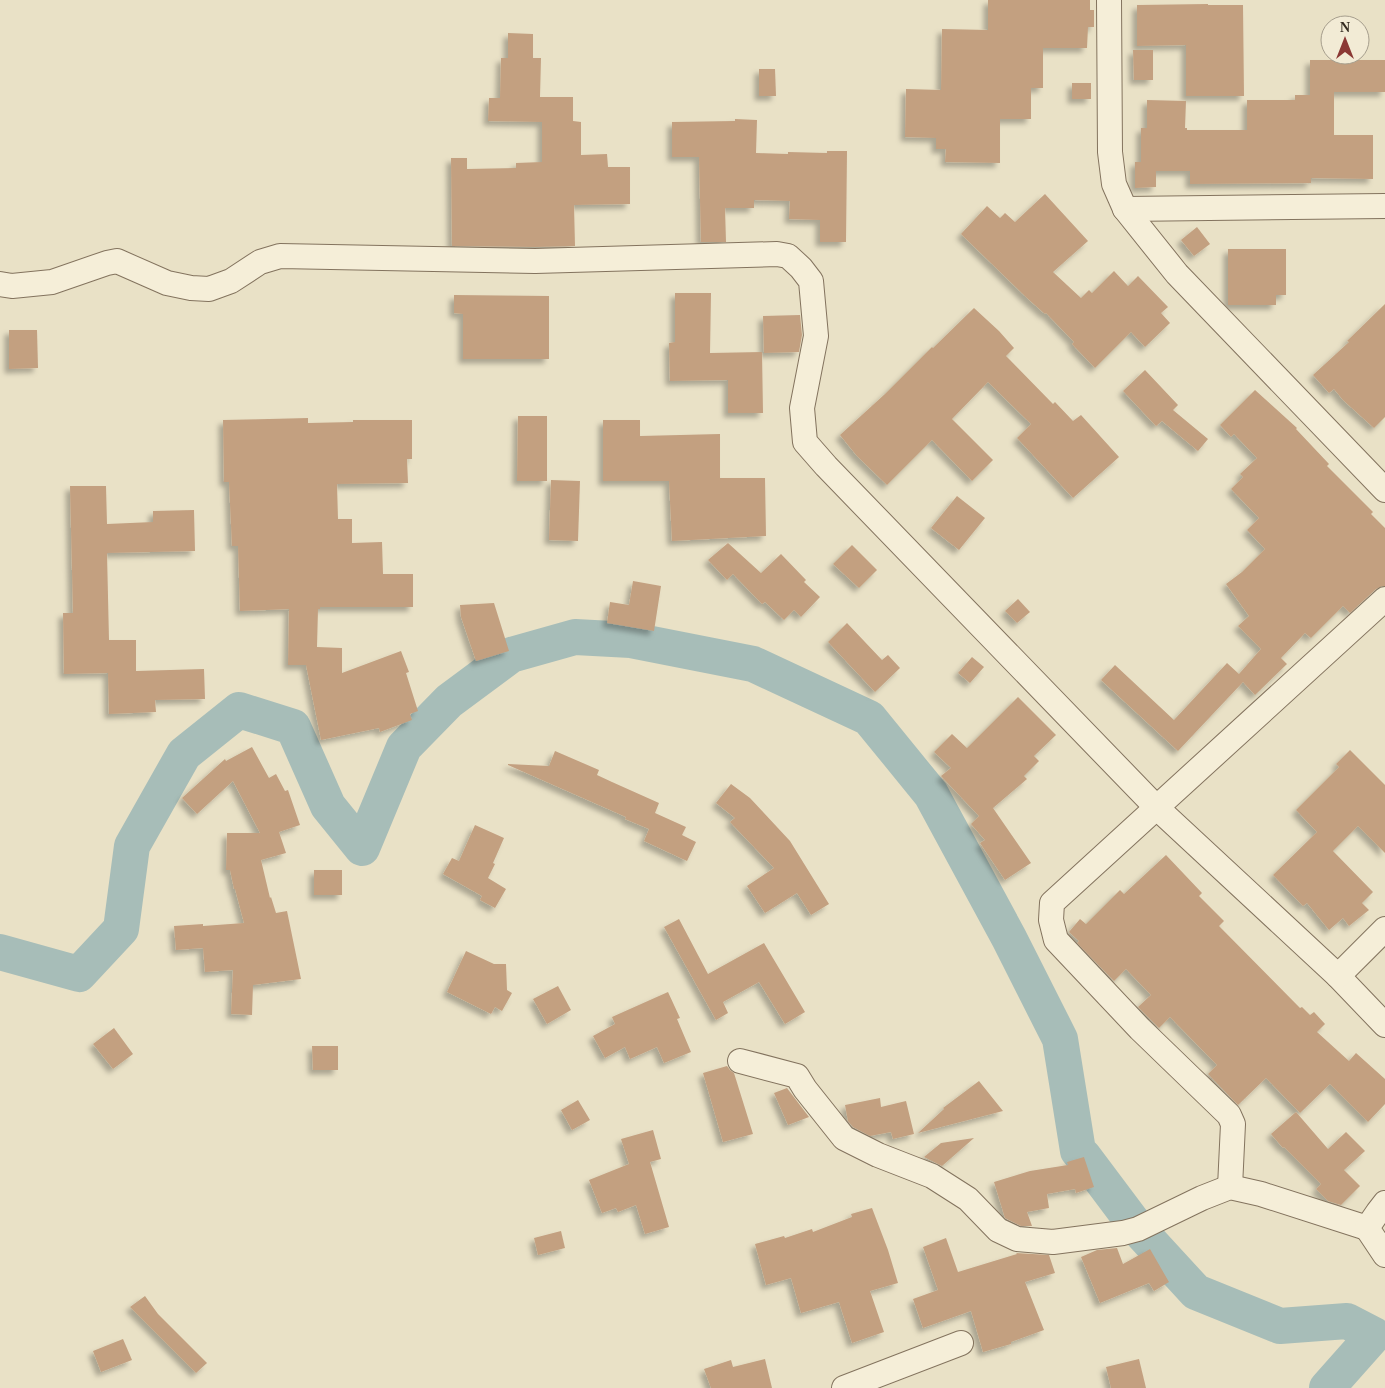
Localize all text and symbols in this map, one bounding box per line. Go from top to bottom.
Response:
north arrow [1320,15,1370,65]
text: N [1340,20,1350,35]

